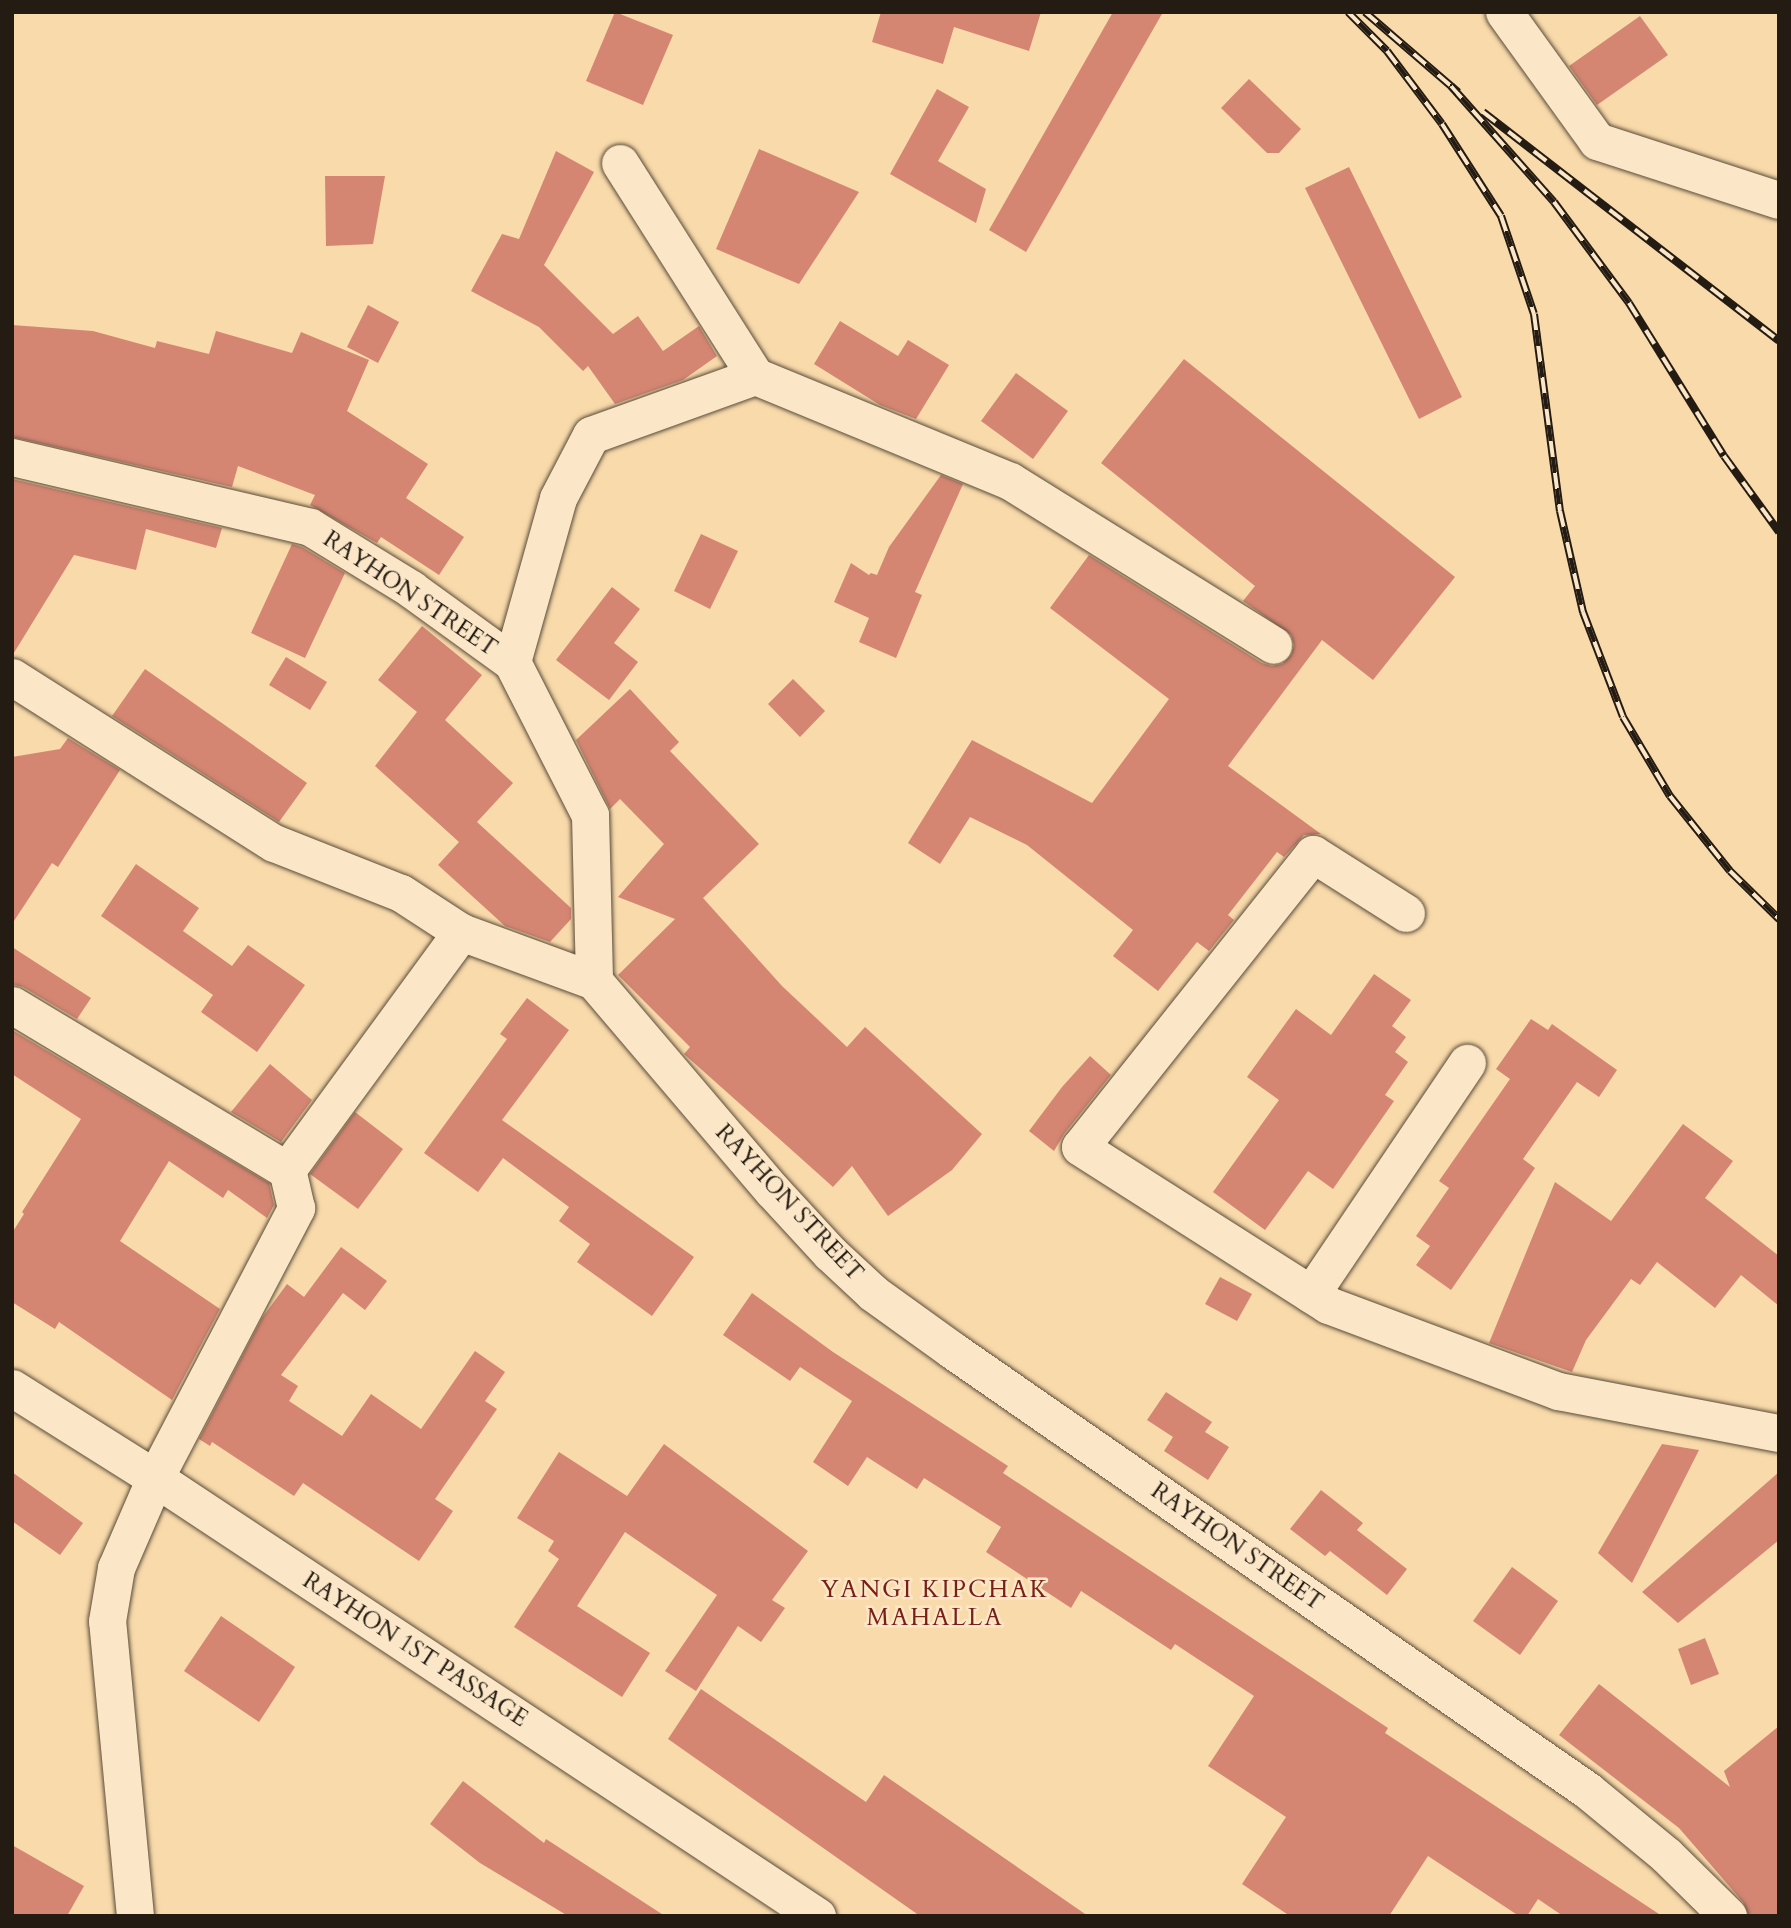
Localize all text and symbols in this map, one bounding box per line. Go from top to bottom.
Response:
street label: RAYHON STREET [318,526,502,662]
street label: RAYHON STREET [709,1119,869,1287]
street label: RAYHON STREET [1146,1477,1328,1617]
street label: RAYHON 1ST PASSAGE [297,1567,533,1733]
district label: YANGI KIPCHAK MAHALLA [822,1576,1048,1632]

